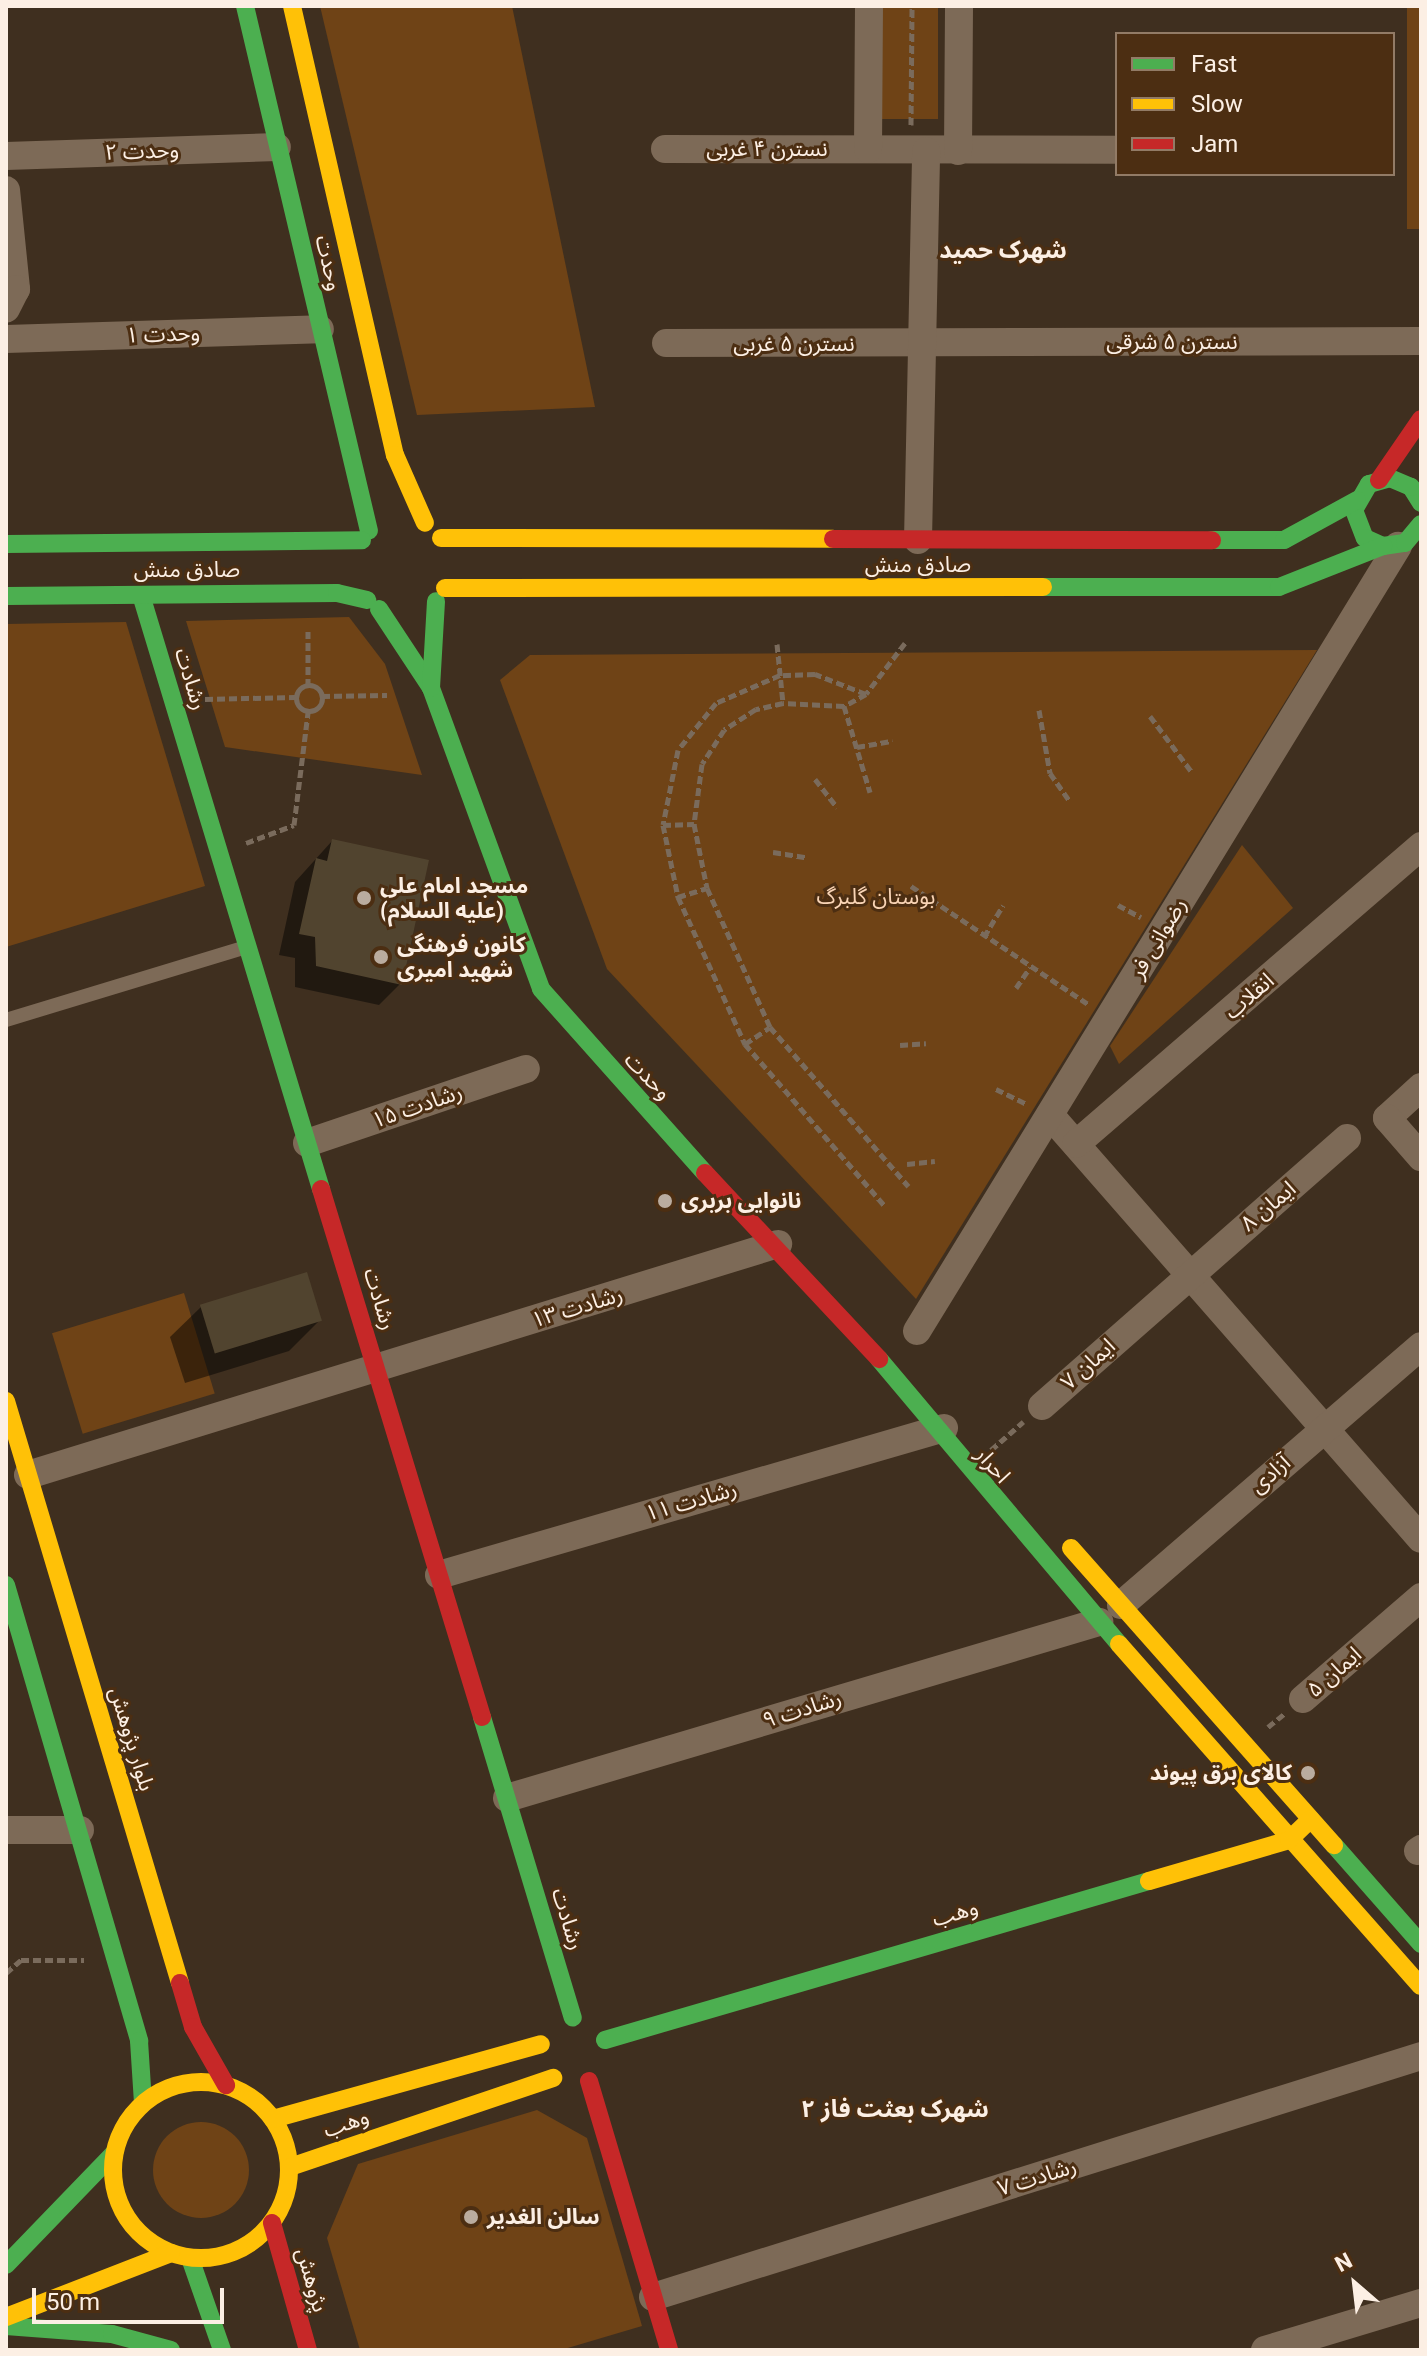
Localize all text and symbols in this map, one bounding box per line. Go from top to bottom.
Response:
legend [1115,32,1395,176]
text: Fast [1191,50,1237,78]
text: Slow [1191,90,1243,118]
text: Jam [1191,130,1238,158]
street label: نسترن ۴ غربی [706,136,828,162]
street label: وحدت ۲ [104,137,180,165]
street label: وحدت [310,233,348,293]
district label: شهرک حمید [939,237,1067,265]
street label: وحدت ۱ [125,320,201,348]
street label: نسترن ۵ شرقی [1106,329,1238,355]
street label: نسترن ۵ غربی [733,331,855,357]
street label: صادق منش [865,552,971,578]
street label: صادق منش [134,557,240,583]
street label: رشادت [169,645,213,713]
place label: مسجد امام علی (علیه السلام) [380,872,528,924]
park label: بوستان گلبرگ [816,884,936,910]
marker: مسجد امام علی (علیه السلام) [355,889,373,907]
street label: رضوانی فر [1124,893,1192,983]
place label: کانون فرهنگی شهید امیری [397,931,526,982]
marker: کانون فرهنگی شهید امیری [372,948,390,966]
street label: انقلاب [1219,967,1279,1025]
street label: وحدت [619,1047,677,1105]
street label: رشادت ۱۵ [368,1078,466,1134]
street label: ایمان ۸ [1235,1175,1301,1237]
place label: نانوایی بربری [681,1188,802,1214]
marker: نانوایی بربری [656,1192,674,1210]
street label: رشادت [358,1265,402,1333]
street label: رشادت ۱۳ [528,1281,626,1333]
street label: ایمان ۷ [1055,1333,1121,1395]
street label: احرار [970,1441,1016,1489]
street label: آزادی [1244,1449,1296,1499]
street label: رشادت ۱۱ [642,1475,740,1527]
street label: ایمان ۵ [1301,1641,1367,1703]
street label: بلوار پژوهش [104,1684,160,1794]
street label: رشادت ۹ [759,1684,845,1734]
place label: کالای برق پیوند [1150,1760,1292,1786]
marker: کالای برق پیوند [1299,1764,1317,1782]
street label: رشادت [546,1885,590,1953]
street label: وهب [929,1894,981,1932]
district label: شهرک بعثت فاز ۲ [801,2096,989,2124]
street label: وهب [320,2103,372,2143]
street label: رشادت ۷ [994,2152,1080,2202]
place label: سالن الغدیر [487,2204,600,2230]
marker: سالن الغدیر [462,2208,480,2226]
north arrow [1315,2244,1395,2324]
street label: پژوهش [290,2245,334,2315]
text: N [1331,2248,1356,2277]
scale bar [36,2272,228,2322]
text: 50 m [46,2288,100,2316]

